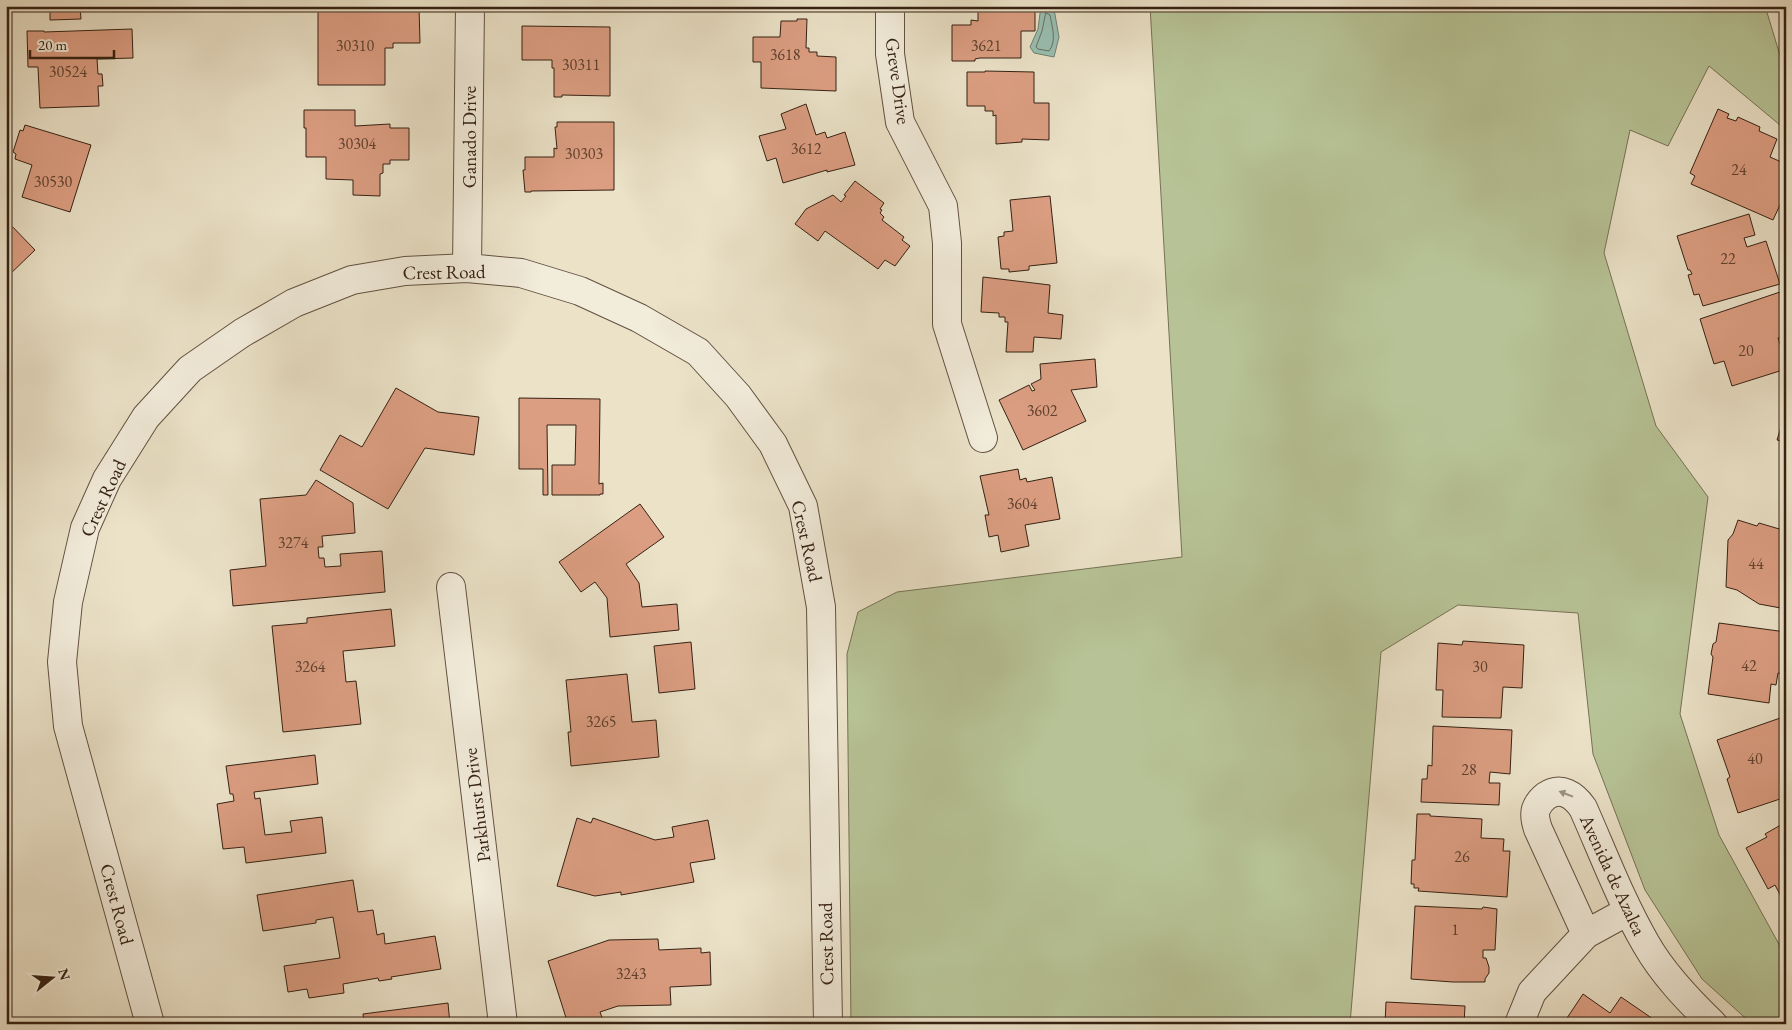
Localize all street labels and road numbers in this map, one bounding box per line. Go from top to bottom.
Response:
street label: Greve Drive [880,36,916,126]
street label: Ganado Drive [457,86,482,188]
street label: Crest Road [402,259,486,285]
street label: Crest Road [74,455,132,541]
street label: Crest Road [785,498,829,585]
street label: Parkhurst Drive [458,746,496,864]
street label: Avenida de Azalea [1574,810,1652,940]
street label: Crest Road [94,861,140,948]
street label: Crest Road [813,902,839,986]

